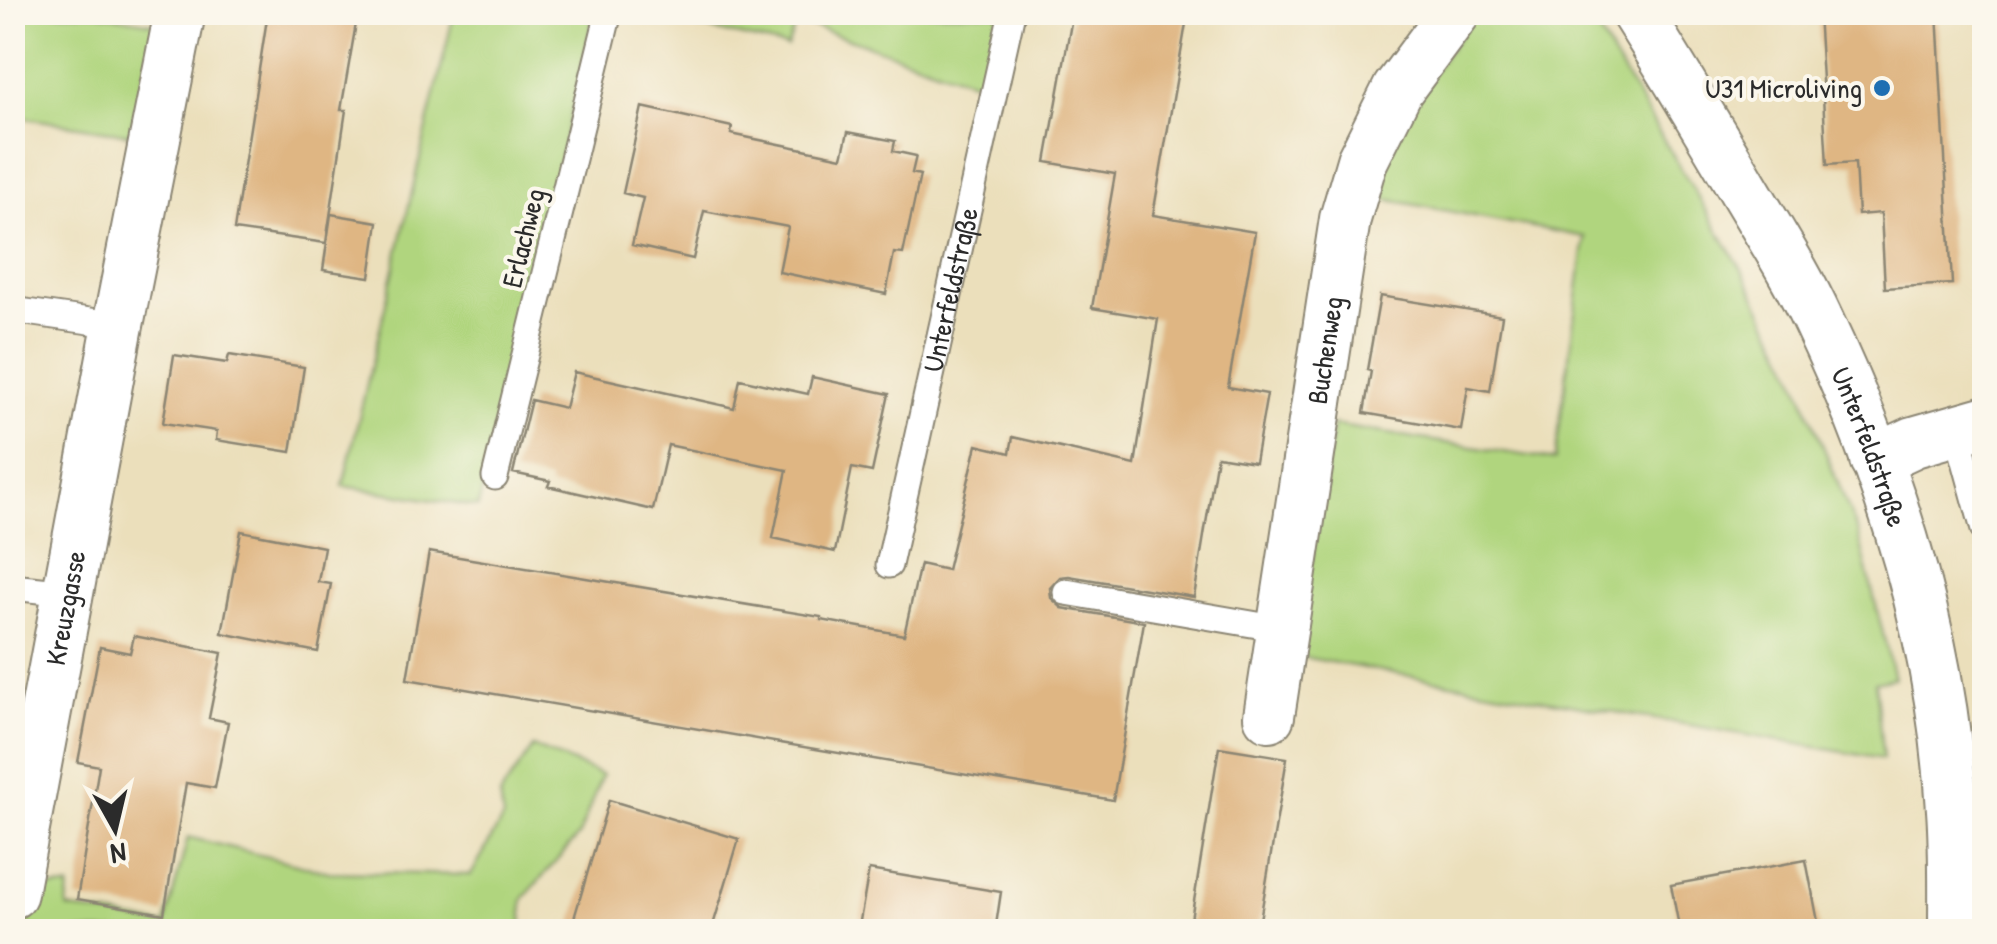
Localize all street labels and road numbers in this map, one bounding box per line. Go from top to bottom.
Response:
street label: Erlachweg [492,185,554,291]
street label: Unterfeldstraße [914,204,987,376]
street label: Buchenweg [1298,294,1352,407]
street label: Unterfeldstraße [1822,361,1917,531]
street label: Kreuzgasse [36,547,95,668]

